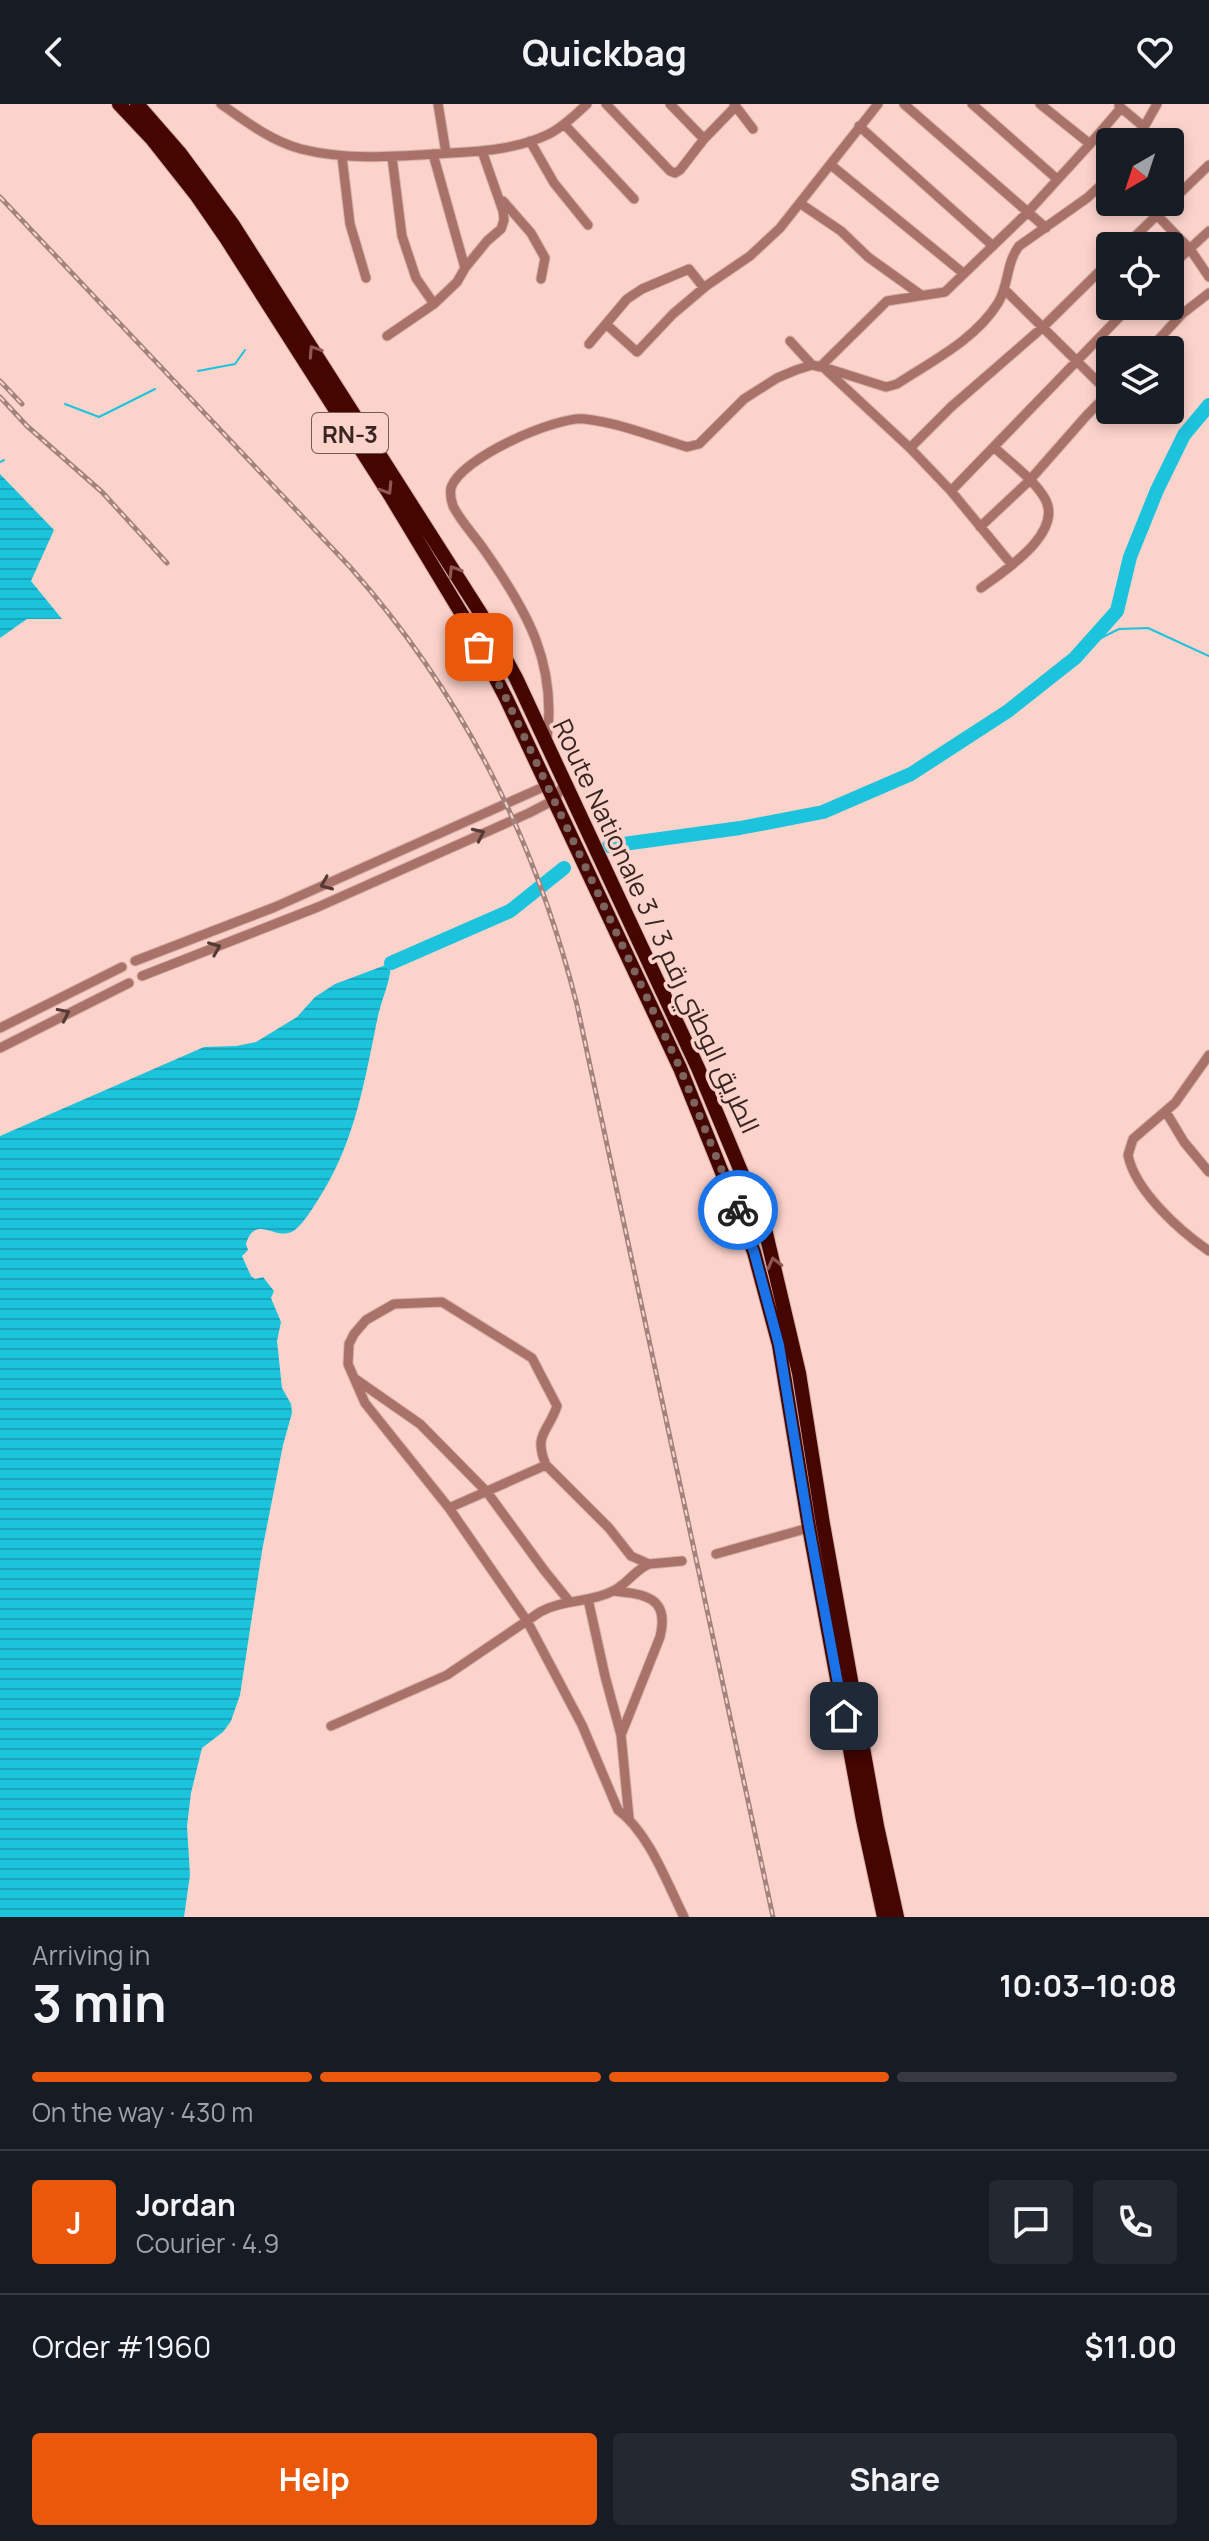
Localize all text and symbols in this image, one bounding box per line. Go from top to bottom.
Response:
text: Quickbag [522,28,687,77]
icon: back [32,30,76,74]
icon: heart [1133,30,1177,74]
north arrow [1096,128,1184,216]
map controls [1096,128,1184,424]
button: locate [1096,232,1184,320]
button: layers [1096,336,1184,424]
one-way arrow [309,345,324,360]
road number: RN-3 [312,413,388,453]
one-way arrow [377,481,392,495]
one-way arrow [448,565,463,579]
pin [445,613,513,681]
icon: bag [457,625,501,669]
street label: Route Nationale 3 / الطريق الوطني رقم 3 [541,713,769,1141]
one-way arrow [471,828,486,844]
one-way arrow [320,875,335,891]
one-way arrow [207,941,221,958]
one-way arrow [56,1009,71,1024]
courier [698,1170,778,1250]
icon: bike [716,1188,760,1232]
one-way arrow [767,1256,784,1270]
pin [810,1682,878,1750]
icon: home [822,1694,866,1738]
text: Arriving in [32,1937,150,1973]
text: 10:03–10:08 [999,1965,1177,2006]
text: 3 min [32,1967,167,2038]
text: On the way · 430 m [32,2094,253,2130]
button: chat [989,2180,1073,2264]
button: phone [1093,2180,1177,2264]
text: Jordan [136,2184,236,2225]
text: J [66,2202,82,2243]
text: Courier · 4.9 [136,2225,279,2261]
text: Order #1960 [32,2326,211,2367]
text: $11.00 [1084,2326,1177,2367]
button: Help [32,2433,597,2525]
button: Share [613,2433,1177,2525]

